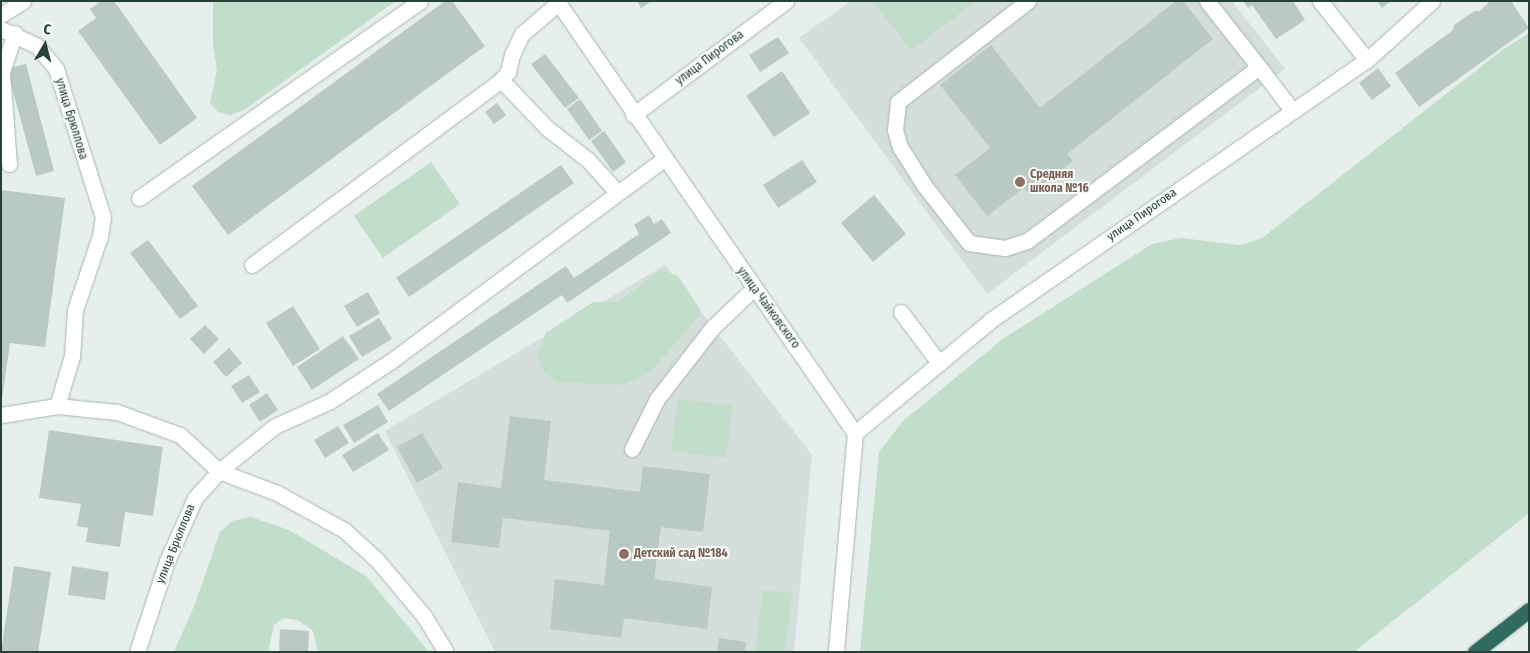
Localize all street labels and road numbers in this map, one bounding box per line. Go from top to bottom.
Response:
street label: улица Пирогова [673,28,747,88]
street label: улица Брюллова [52,77,90,161]
street label: улица Пирогова [1104,186,1180,244]
street label: улица Чайковского [734,264,802,352]
street label: улица Брюллова [154,502,198,586]

